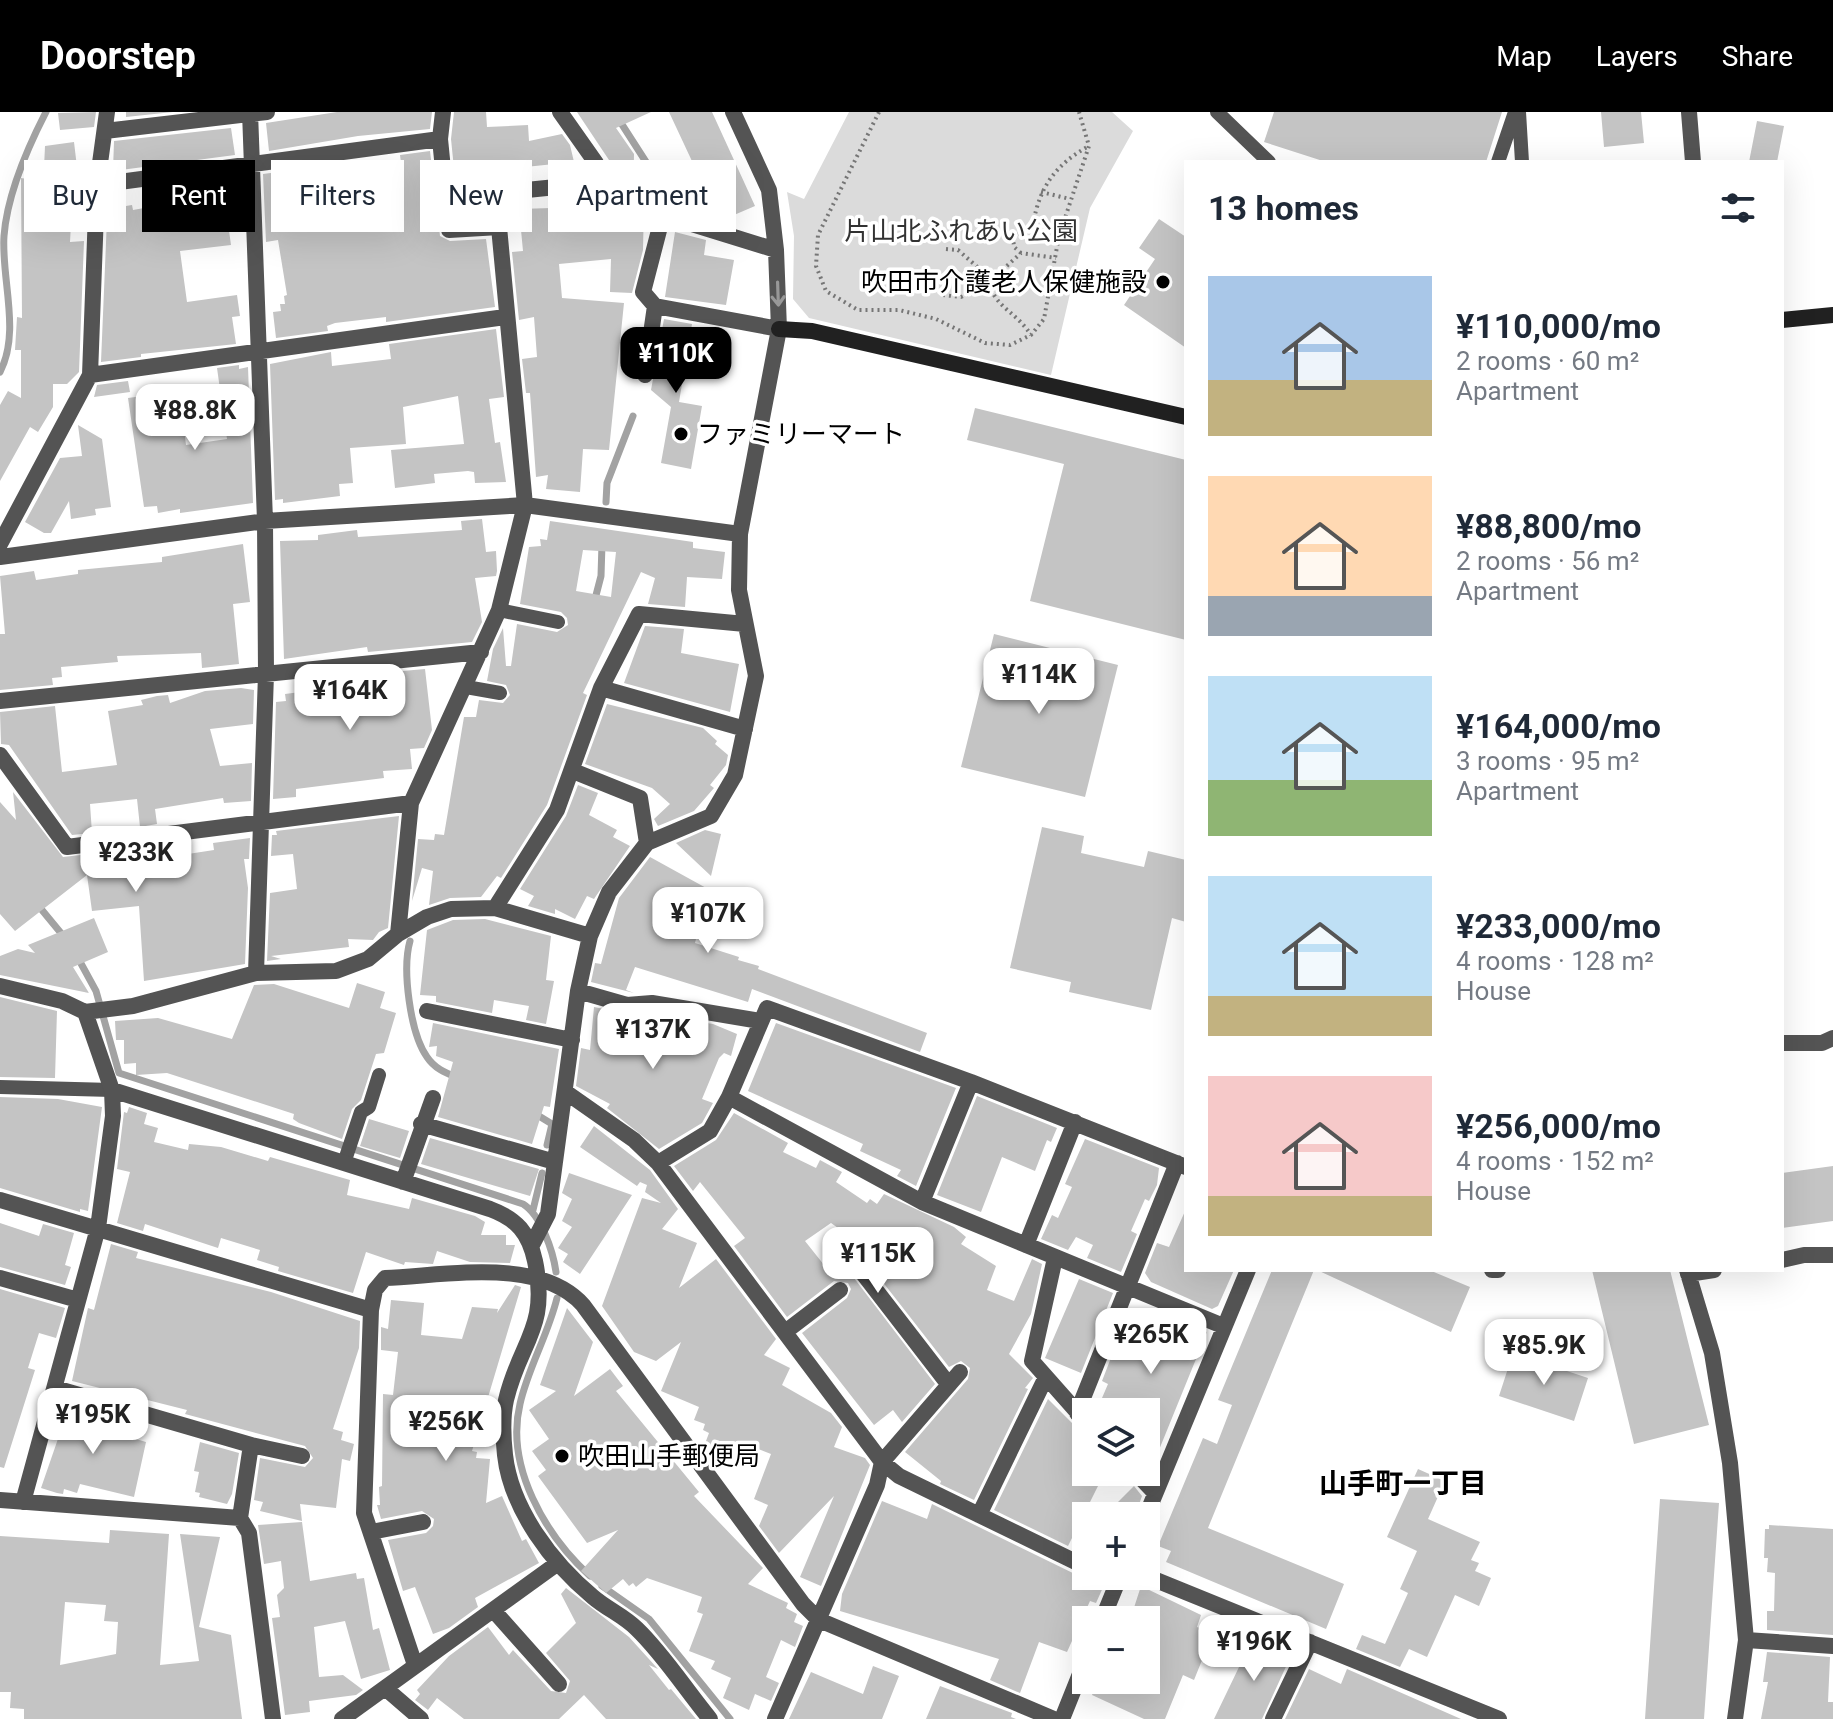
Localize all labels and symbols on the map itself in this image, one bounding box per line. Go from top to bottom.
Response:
park label: 片山北ふれあい公園 [844,216,1078,246]
place label: 吹田市介護老人保健施設 [861,267,1147,297]
marker: 吹田市介護老人保健施設 [1154,273,1172,291]
one-way arrow [770,280,785,307]
pin: ¥110K [620,327,732,395]
pin: ¥88.8K [130,384,260,452]
place label: ファミリーマート [697,419,905,449]
marker: ファミリーマート [672,425,690,443]
pin: ¥114K [983,648,1095,716]
pin: ¥164K [294,664,406,732]
pin: ¥233K [80,826,192,894]
pin: ¥107K [652,887,764,955]
pin: ¥137K [597,1003,709,1071]
pin: ¥115K [822,1227,934,1295]
pin: ¥265K [1095,1308,1207,1376]
pin: ¥85.9K [1479,1319,1609,1387]
pin: ¥195K [37,1388,149,1456]
pin: ¥256K [390,1395,502,1463]
place label: 吹田山手郵便局 [578,1441,760,1471]
marker: 吹田山手郵便局 [553,1447,571,1465]
district label: 山手町一丁目 [1319,1467,1487,1500]
pin: ¥196K [1198,1615,1310,1683]

